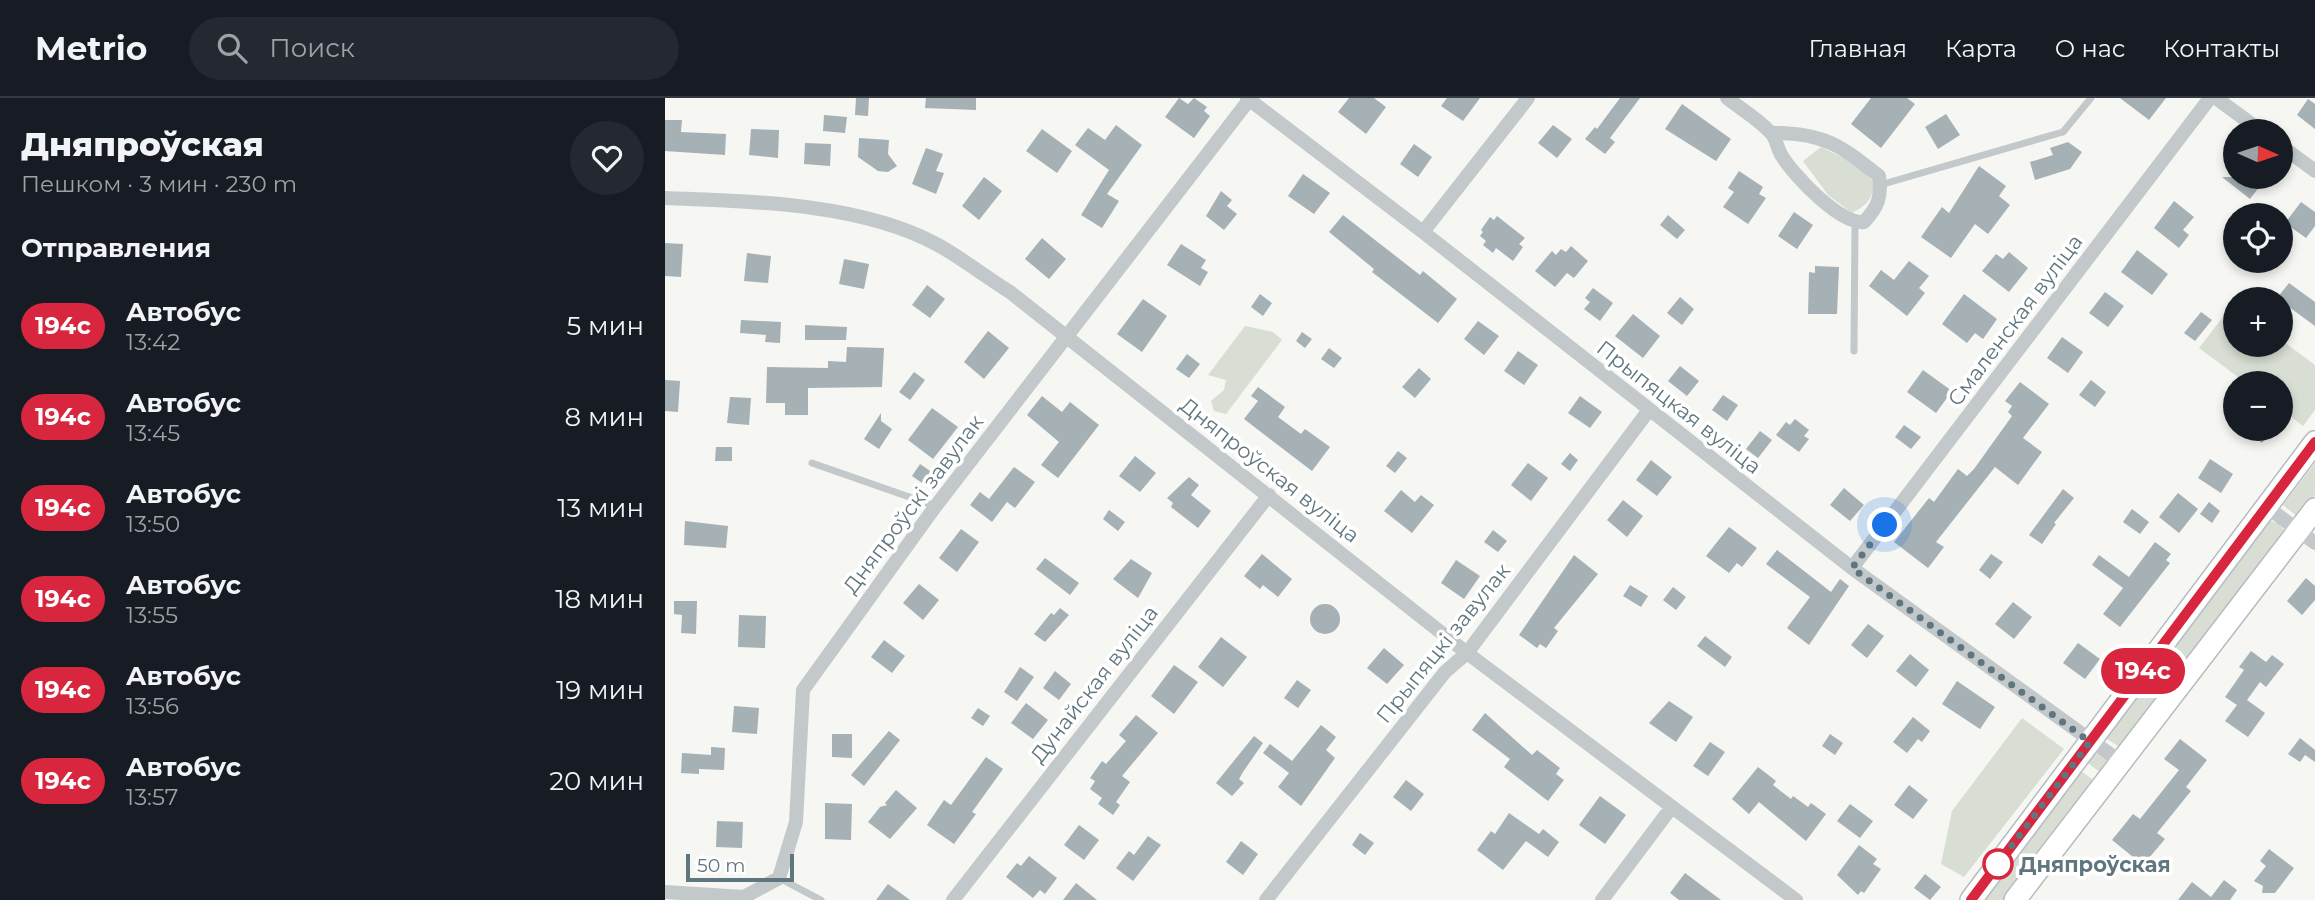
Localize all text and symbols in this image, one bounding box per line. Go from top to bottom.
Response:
search box [189,17,679,80]
text: Metrio [35,28,147,68]
icon: search [213,29,251,67]
text: Поиск [269,32,355,64]
text: Главная [1809,34,1907,63]
text: Карта [1945,34,2017,63]
text: О нас [2055,34,2125,63]
text: Контакты [2163,34,2280,63]
north arrow [2223,119,2293,189]
map controls [2223,119,2293,441]
button: heart [570,121,644,195]
text: Дняпроўская [21,124,264,164]
text: Пешком · 3 мин · 230 m [21,170,297,198]
button: locate [2223,203,2293,273]
street label: Смаленская вуліца [1942,229,2088,411]
text: Отправления [21,232,211,264]
button: + [2223,287,2293,357]
text: Автобус [126,296,241,328]
text: 5 мин [566,310,644,342]
text: 194с [35,311,91,340]
text: 13:42 [126,328,180,356]
street label: Прыпяцкая вуліца [1592,335,1766,479]
button: − [2223,371,2293,441]
text: Автобус [126,387,241,419]
street label: Дняпроўская вуліца [1175,392,1365,548]
text: 8 мин [565,401,644,433]
text: 194с [35,402,91,431]
street label: Дняпроўскі завулак [838,410,988,598]
text: 13:45 [126,419,180,447]
text: Автобус [126,478,241,510]
text: 13 мин [557,492,644,524]
text: 194с [35,493,91,522]
your location [1867,507,1902,542]
text: 13:50 [126,510,180,538]
street label: Прыпяцкі завулак [1371,558,1515,728]
text: Автобус [126,569,241,601]
text: 18 мин [555,583,644,615]
text: 194с [35,584,91,613]
street label: Дунайская вуліца [1025,600,1163,768]
text: 13:55 [126,601,178,629]
line badge: 194с [2094,648,2192,694]
text: 194с [2115,656,2171,685]
text: Автобус [126,660,241,692]
text: 19 мин [556,674,644,706]
text: 194с [35,675,91,704]
text: 13:56 [126,692,179,720]
text: Автобус [126,751,241,783]
text: 20 мин [549,765,644,797]
text: 194с [35,766,91,795]
text: 13:57 [126,783,178,811]
marker: Дняпроўская [1983,849,2013,879]
scale bar [686,851,795,883]
place label: Дняпроўская [2019,852,2171,877]
text: 50 m [697,854,745,877]

